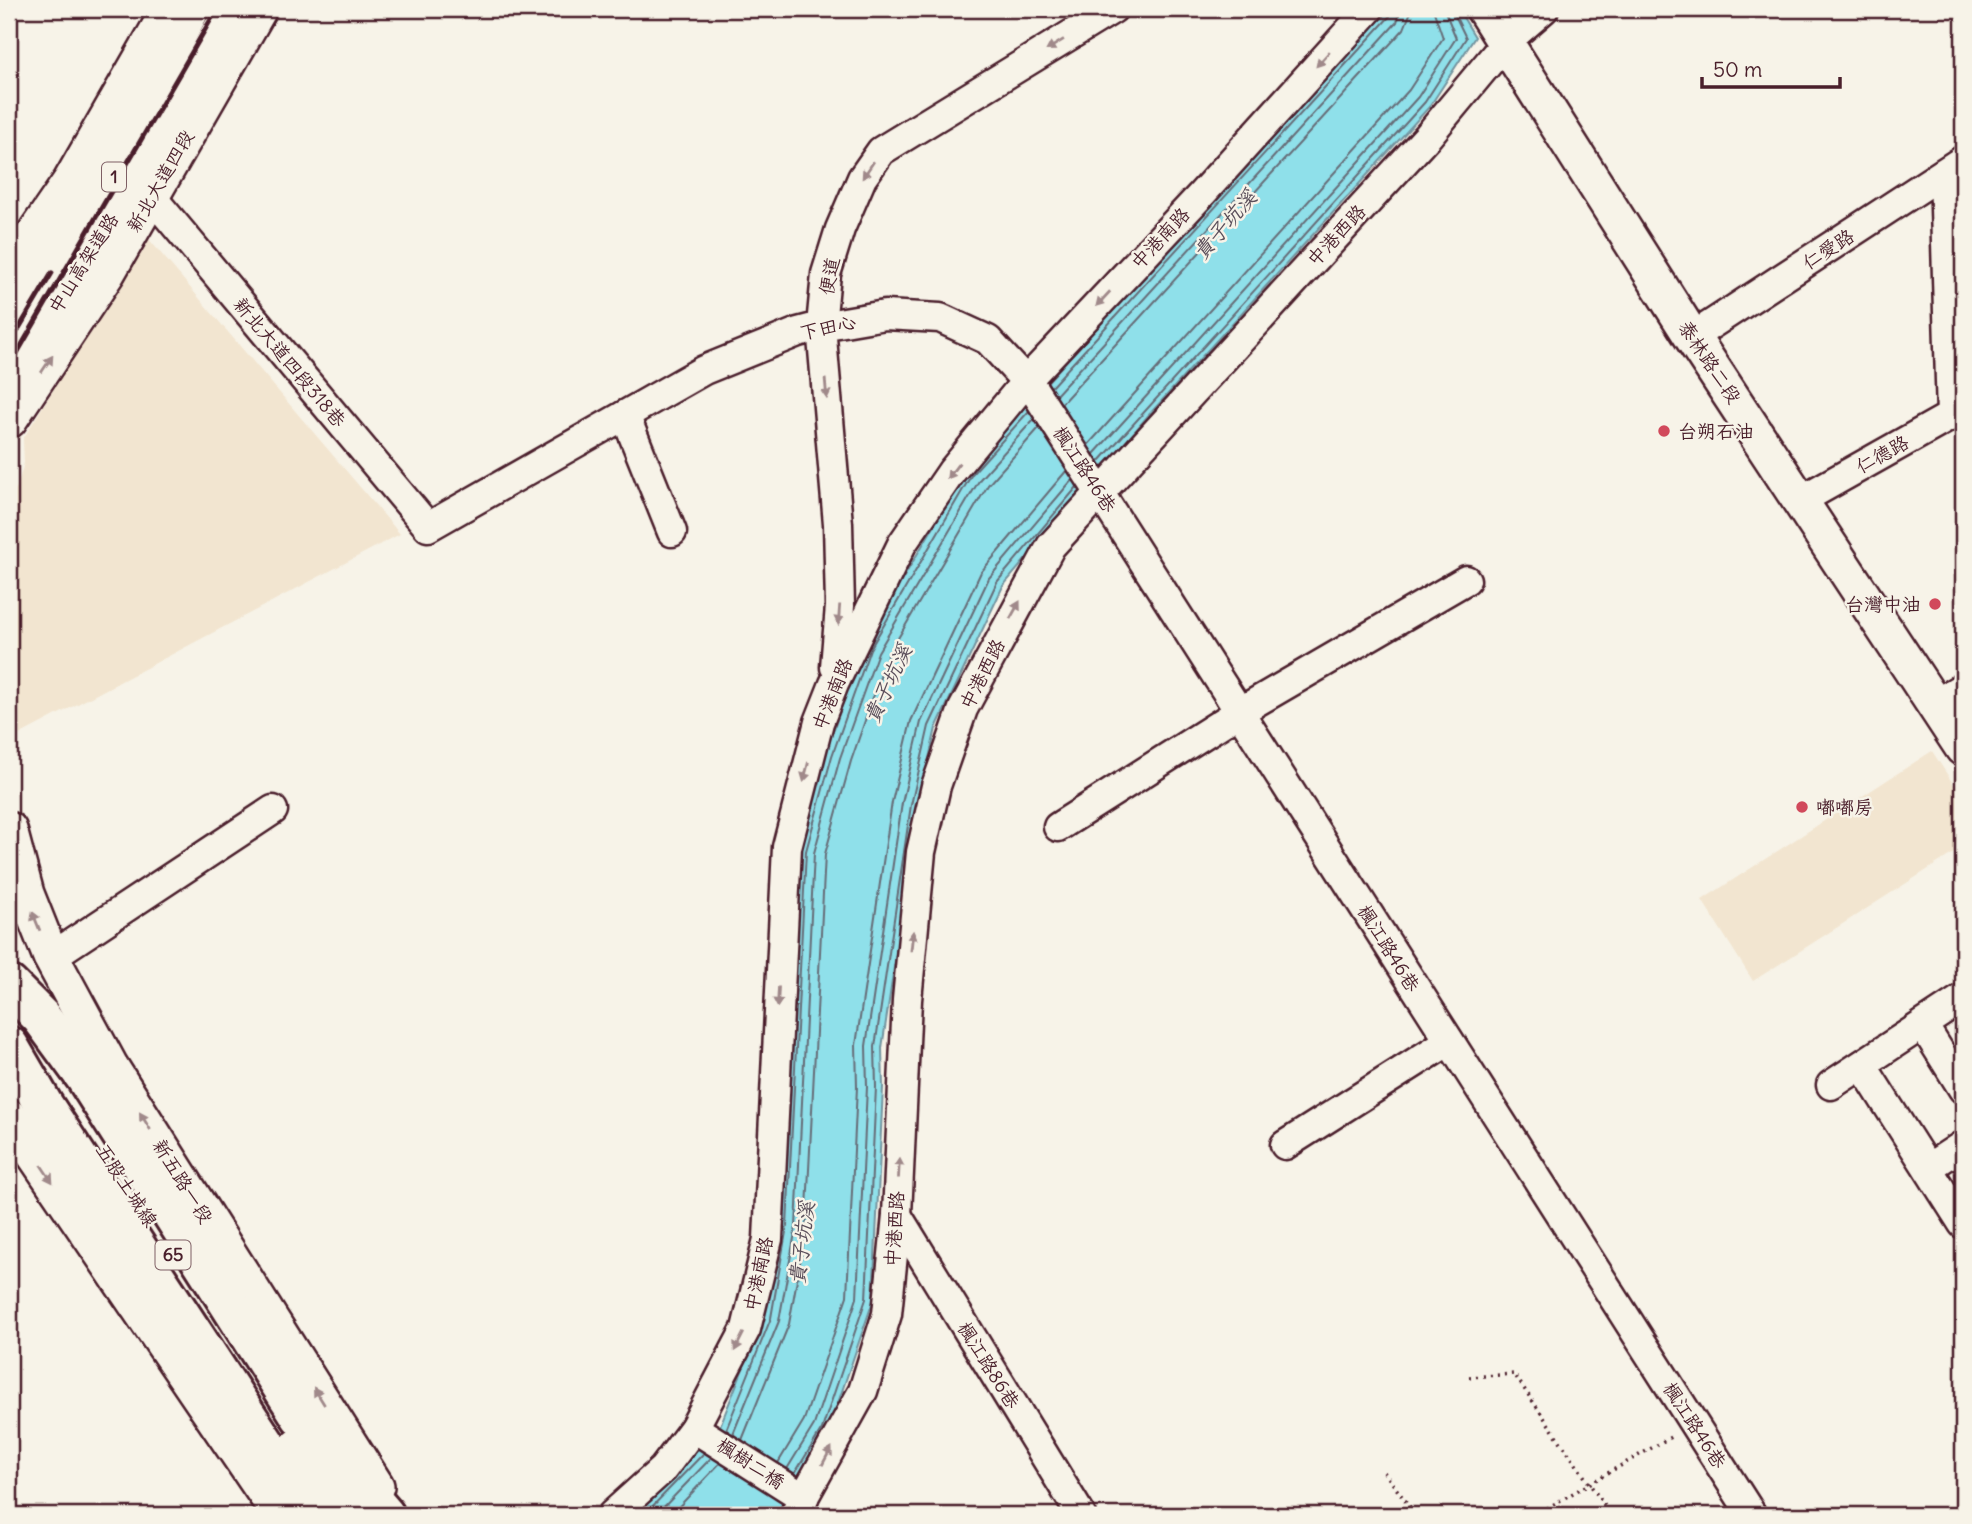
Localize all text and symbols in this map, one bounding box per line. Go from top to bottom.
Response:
one-way arrow [1046,39,1065,52]
scale bar [1702,46,1841,90]
one-way arrow [1316,51,1331,68]
text: 50 m [1713,56,1762,83]
street label: 新北大道四段 [121,126,199,236]
one-way arrow [861,160,874,180]
road number: 1 [102,162,126,192]
water label: 貴子坑溪 [1187,183,1263,265]
street label: 中港西路 [1301,199,1371,271]
street label: 中港南路 [1125,202,1195,274]
street label: 中山高架道路 [43,208,123,318]
street label: 仁愛路 [1798,223,1858,275]
street label: 便道 [814,255,844,297]
one-way arrow [1095,290,1111,307]
street label: 新北大道四段318巷 [229,292,351,432]
street label: 下田心 [798,309,858,345]
street label: 泰林路二段 [1673,316,1747,408]
one-way arrow [40,355,54,373]
one-way arrow [821,378,832,400]
place label: 台朔石油 [1678,419,1754,443]
street label: 楓江路46巷 [1048,421,1122,517]
marker: 台朔石油 [1656,423,1672,439]
street label: 仁德路 [1851,430,1913,478]
one-way arrow [946,461,961,479]
place label: 台灣中油 [1845,592,1921,616]
marker: 台灣中油 [1927,596,1943,612]
one-way arrow [1009,601,1021,620]
one-way arrow [833,605,844,627]
street label: 中港西路 [954,635,1010,713]
water label: 貴子坑溪 [858,639,918,728]
street label: 中港南路 [807,654,857,734]
one-way arrow [800,761,811,783]
place label: 嘟嘟房 [1816,795,1873,819]
marker: 嘟嘟房 [1794,799,1810,815]
street label: 楓江路46巷 [1353,900,1425,996]
one-way arrow [31,910,42,931]
one-way arrow [907,930,918,952]
one-way arrow [773,986,784,1008]
one-way arrow [138,1111,151,1130]
street label: 新五路一段 [148,1134,218,1228]
street label: 五股土城線 [91,1139,163,1231]
one-way arrow [893,1157,904,1179]
one-way arrow [40,1165,54,1183]
street label: 中港西路 [879,1190,909,1268]
water label: 貴子坑溪 [783,1199,820,1286]
street label: 中港南路 [738,1234,778,1314]
road number: 65 [156,1240,190,1270]
street label: 楓江路86巷 [953,1317,1025,1413]
one-way arrow [733,1332,744,1352]
street label: 楓江路46巷 [1658,1377,1732,1473]
one-way arrow [312,1386,325,1405]
street label: 楓樹二橋 [713,1432,789,1494]
one-way arrow [821,1446,833,1465]

